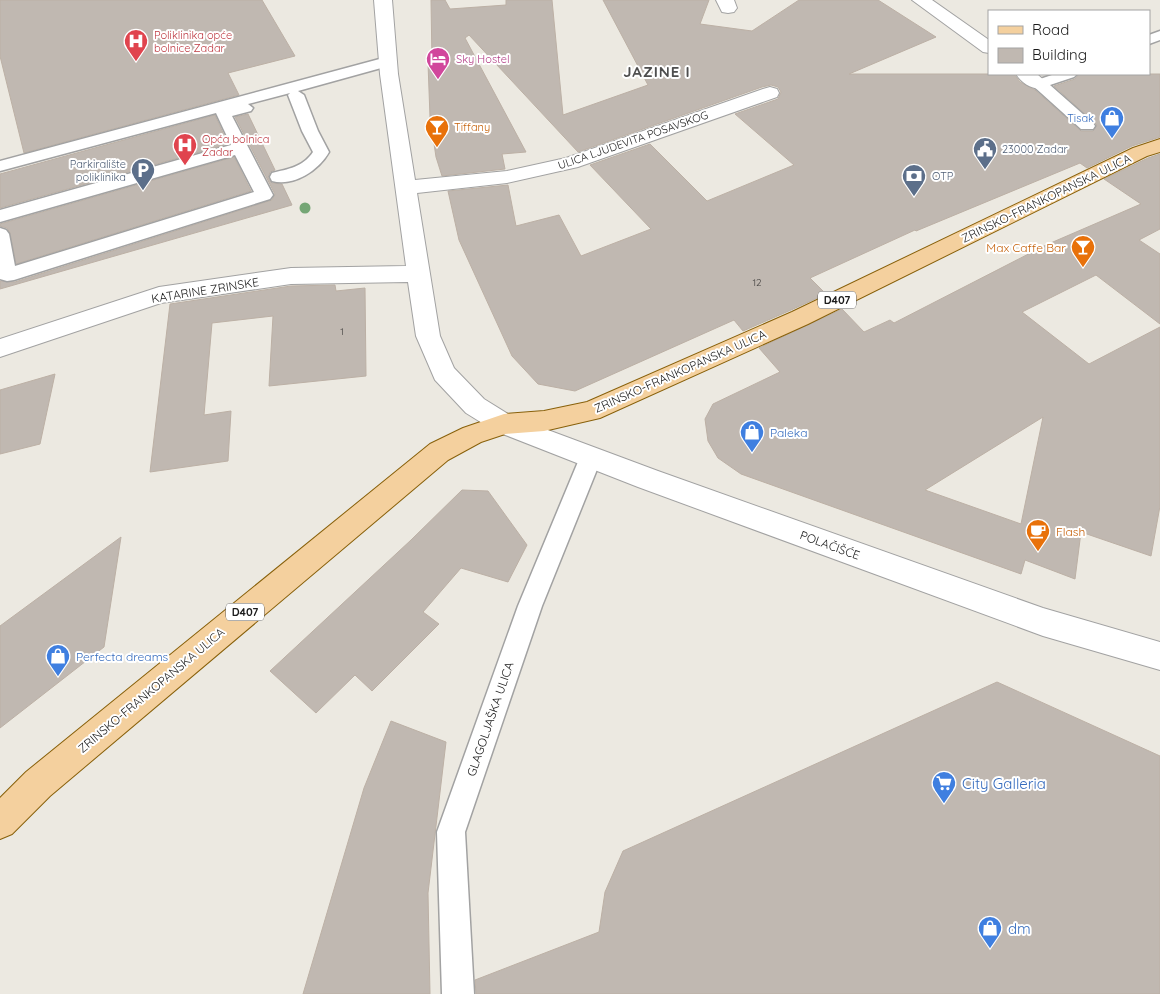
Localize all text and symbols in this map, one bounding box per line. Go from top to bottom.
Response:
legend [988,10,1150,75]
text: Road [1032,20,1069,39]
hospital icon: Poliklinika opće bolnice Zadar [123,28,149,62]
place label: Poliklinika opće bolnice Zadar [154,28,232,55]
text: Building [1032,45,1087,64]
hotel icon: Sky Hostel [425,46,451,80]
place label: Sky Hostel [456,52,509,66]
district label: JAZINE I [623,62,691,81]
shop icon: Tisak [1099,105,1125,139]
street label: ULICA LJUDEVITA POSAVSKOG [556,108,710,172]
place label: Tisak [1067,111,1094,125]
bar icon: Tiffany [424,114,450,148]
place label: Tiffany [454,120,490,134]
hospital icon: Opća bolnica Zadar [172,132,198,166]
place label: Opća bolnica Zadar [202,132,269,159]
public building icon: 23000 Zadar [972,136,998,170]
place label: 23000 Zadar [1002,142,1069,156]
street label: ZRINSKO-FRANKOPANSKA ULICA [959,150,1133,246]
place label: Parkiralište poliklinika [70,157,126,184]
parking icon: Parkiralište poliklinika [130,157,156,191]
bank icon: OTP [901,163,927,197]
place label: OTP [932,169,954,183]
bar icon: Max Caffe Bar [1070,234,1096,268]
place label: Max Caffe Bar [986,240,1066,255]
street label: KATARINE ZRINSKE [150,274,260,306]
house number: 12 [752,276,762,289]
road number: D407 [818,292,856,308]
house number: 1 [340,325,344,338]
street label: ZRINSKO-FRANKOPANSKA ULICA [592,326,769,416]
shop icon: Paleka [739,419,765,453]
place label: Paleka [770,425,807,440]
cafe icon: Flash [1025,518,1051,552]
place label: Flash [1056,524,1085,539]
street label: POLAČIŠĆE [798,527,862,563]
road number: D407 [226,604,264,620]
street label: ZRINSKO-FRANKOPANSKA ULICA [75,624,228,756]
shop icon: Perfecta dreams [45,643,71,677]
place label: Perfecta dreams [76,649,169,664]
street label: GLAGOLJAŠKA ULICA [463,660,517,778]
supermarket icon: City Galleria [931,770,957,804]
place label: City Galleria [962,774,1046,793]
shop icon: dm [977,915,1003,949]
place label: dm [1008,919,1031,938]

